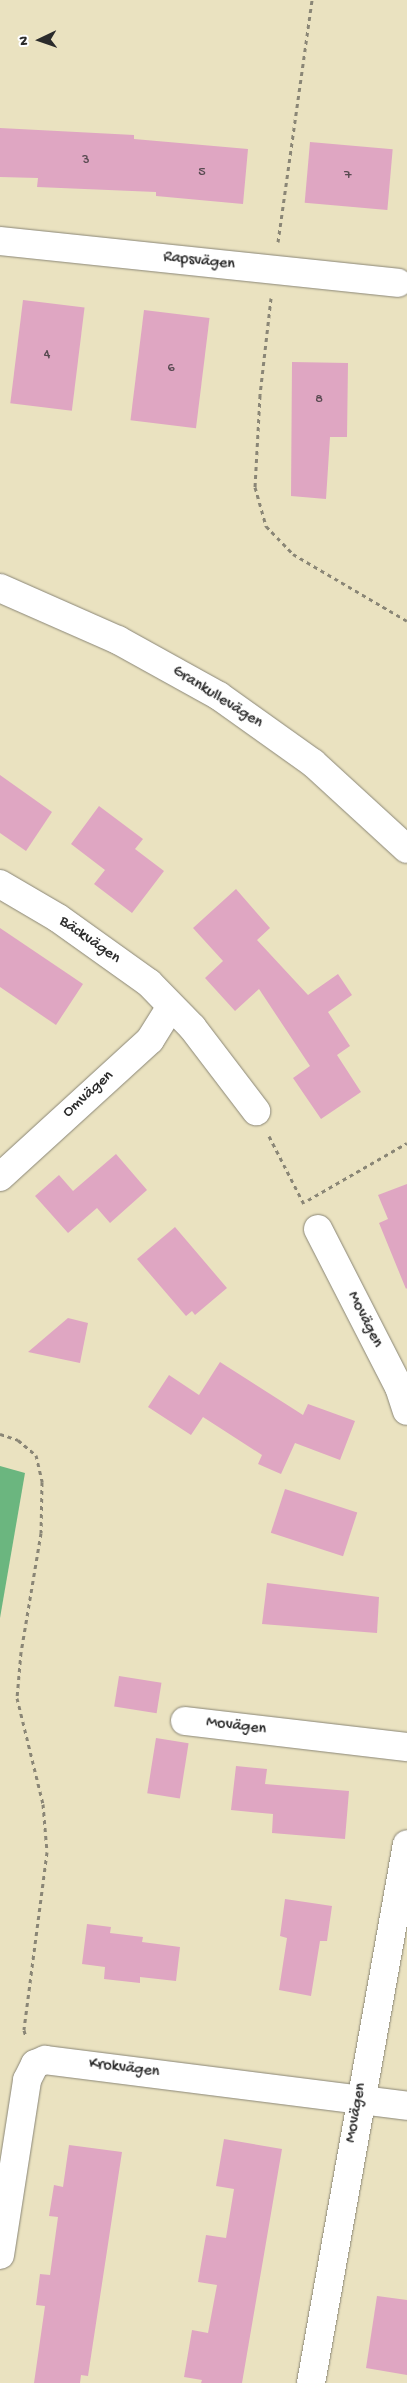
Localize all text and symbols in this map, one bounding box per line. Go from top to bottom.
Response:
north arrow [15,15,65,65]
text: N [16,36,33,46]
house number: 3 [82,153,90,169]
house number: 5 [198,165,206,181]
house number: 7 [344,168,352,184]
street label: Rapsvägen [162,249,236,275]
house number: 4 [44,347,50,363]
house number: 6 [167,361,175,377]
house number: 8 [315,392,323,408]
street label: Grankullevägen [168,663,266,733]
street label: Bäckvägen [55,913,123,969]
street label: Omvägen [60,1067,118,1123]
street label: Movägen [342,1289,386,1351]
street label: Movägen [205,1714,267,1740]
street label: Krokvägen [88,2055,160,2083]
street label: Movägen [342,2082,372,2144]

